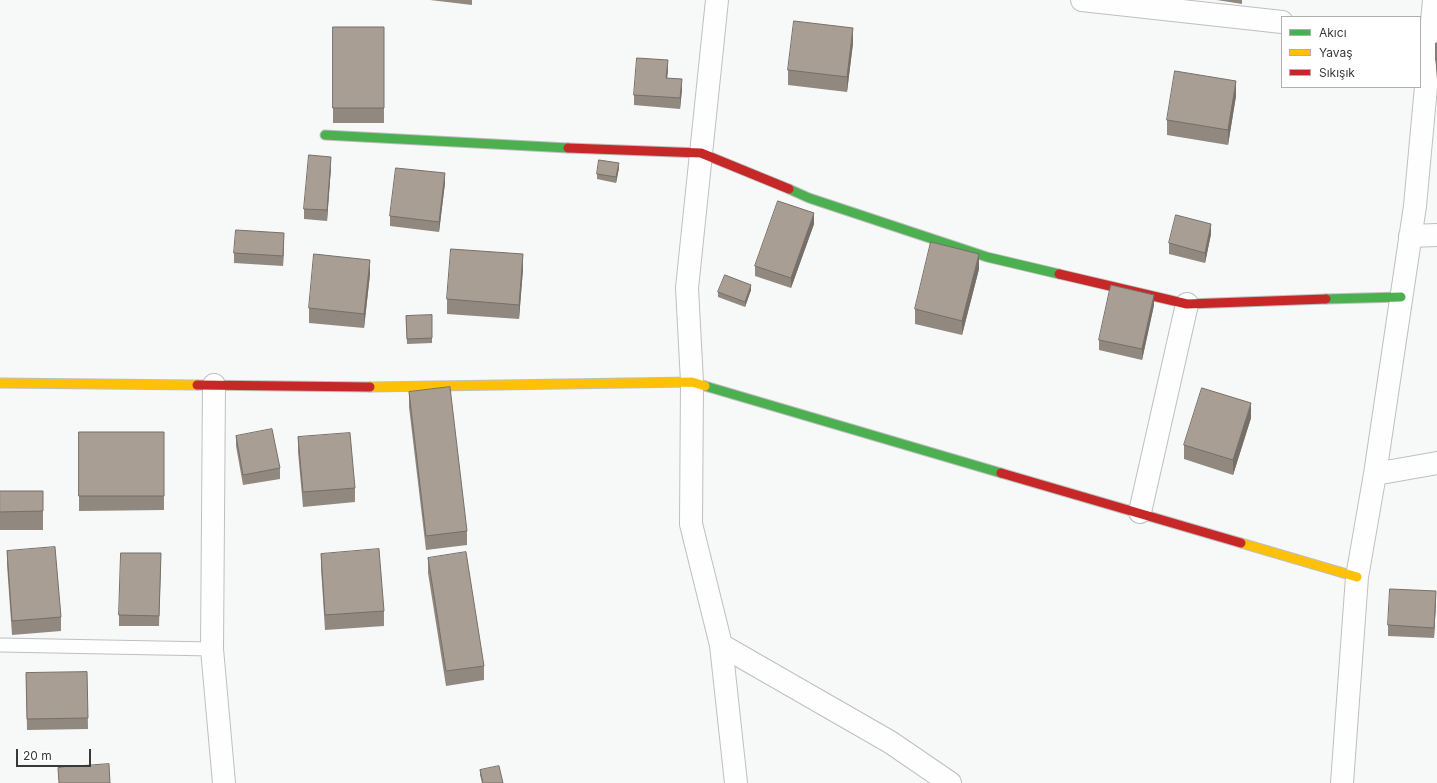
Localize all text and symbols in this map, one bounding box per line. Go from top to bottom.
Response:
legend [1281,16,1421,88]
text: Akıcı [1319,25,1347,40]
text: Yavaş [1319,45,1353,60]
text: Sıkışık [1319,65,1355,80]
scale bar [18,741,93,767]
text: 20 m [23,748,52,763]

